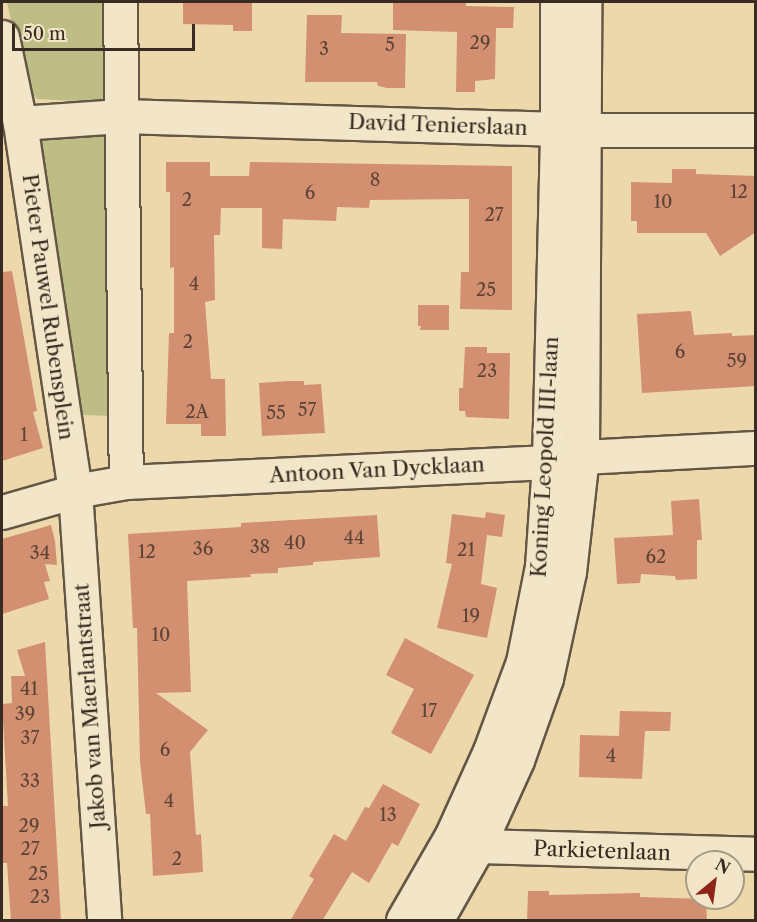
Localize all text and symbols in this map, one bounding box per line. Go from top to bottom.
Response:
scale bar [15,12,198,50]
text: 50 m [23,23,66,45]
house number: 29 [470,32,490,54]
house number: 5 [385,34,395,56]
house number: 3 [319,38,329,60]
street label: David Tenierslaan [348,109,528,141]
house number: 8 [370,169,380,191]
street label: Pieter Pauwel Rubensplein [17,172,79,442]
house number: 12 [730,181,748,203]
house number: 6 [305,182,315,204]
house number: 2 [182,189,192,211]
house number: 10 [654,191,672,213]
house number: 27 [484,204,504,226]
house number: 4 [189,273,199,295]
house number: 25 [476,279,496,301]
house number: 2 [183,331,193,353]
street label: Koning Leopold III-laan [526,336,564,578]
house number: 6 [675,341,685,363]
house number: 59 [727,350,747,372]
house number: 23 [477,360,497,382]
house number: 57 [298,399,316,421]
house number: 2A [185,401,209,423]
house number: 55 [266,402,286,424]
house number: 1 [20,424,28,446]
street label: Antoon Van Dycklaan [268,452,486,488]
house number: 44 [344,527,364,549]
house number: 40 [284,532,306,554]
house number: 38 [250,536,270,558]
house number: 36 [193,538,213,560]
house number: 21 [457,539,475,561]
house number: 12 [138,541,156,563]
house number: 34 [30,542,50,564]
house number: 62 [646,546,666,568]
street label: Jakob van Maerlantstraat [69,582,111,830]
house number: 19 [462,605,480,627]
house number: 10 [152,624,170,646]
house number: 41 [20,678,38,700]
house number: 17 [421,700,437,722]
house number: 39 [15,703,35,725]
house number: 37 [21,727,39,749]
house number: 6 [160,739,170,761]
house number: 4 [606,745,616,767]
house number: 33 [20,770,40,792]
house number: 4 [164,790,174,812]
house number: 13 [379,804,397,826]
house number: 29 [19,815,39,837]
street label: Parkietenlaan [533,836,671,866]
house number: 27 [20,838,40,860]
house number: 2 [172,848,182,870]
north arrow [685,850,745,910]
text: N [712,854,734,878]
house number: 25 [28,863,48,885]
house number: 23 [30,886,50,908]

